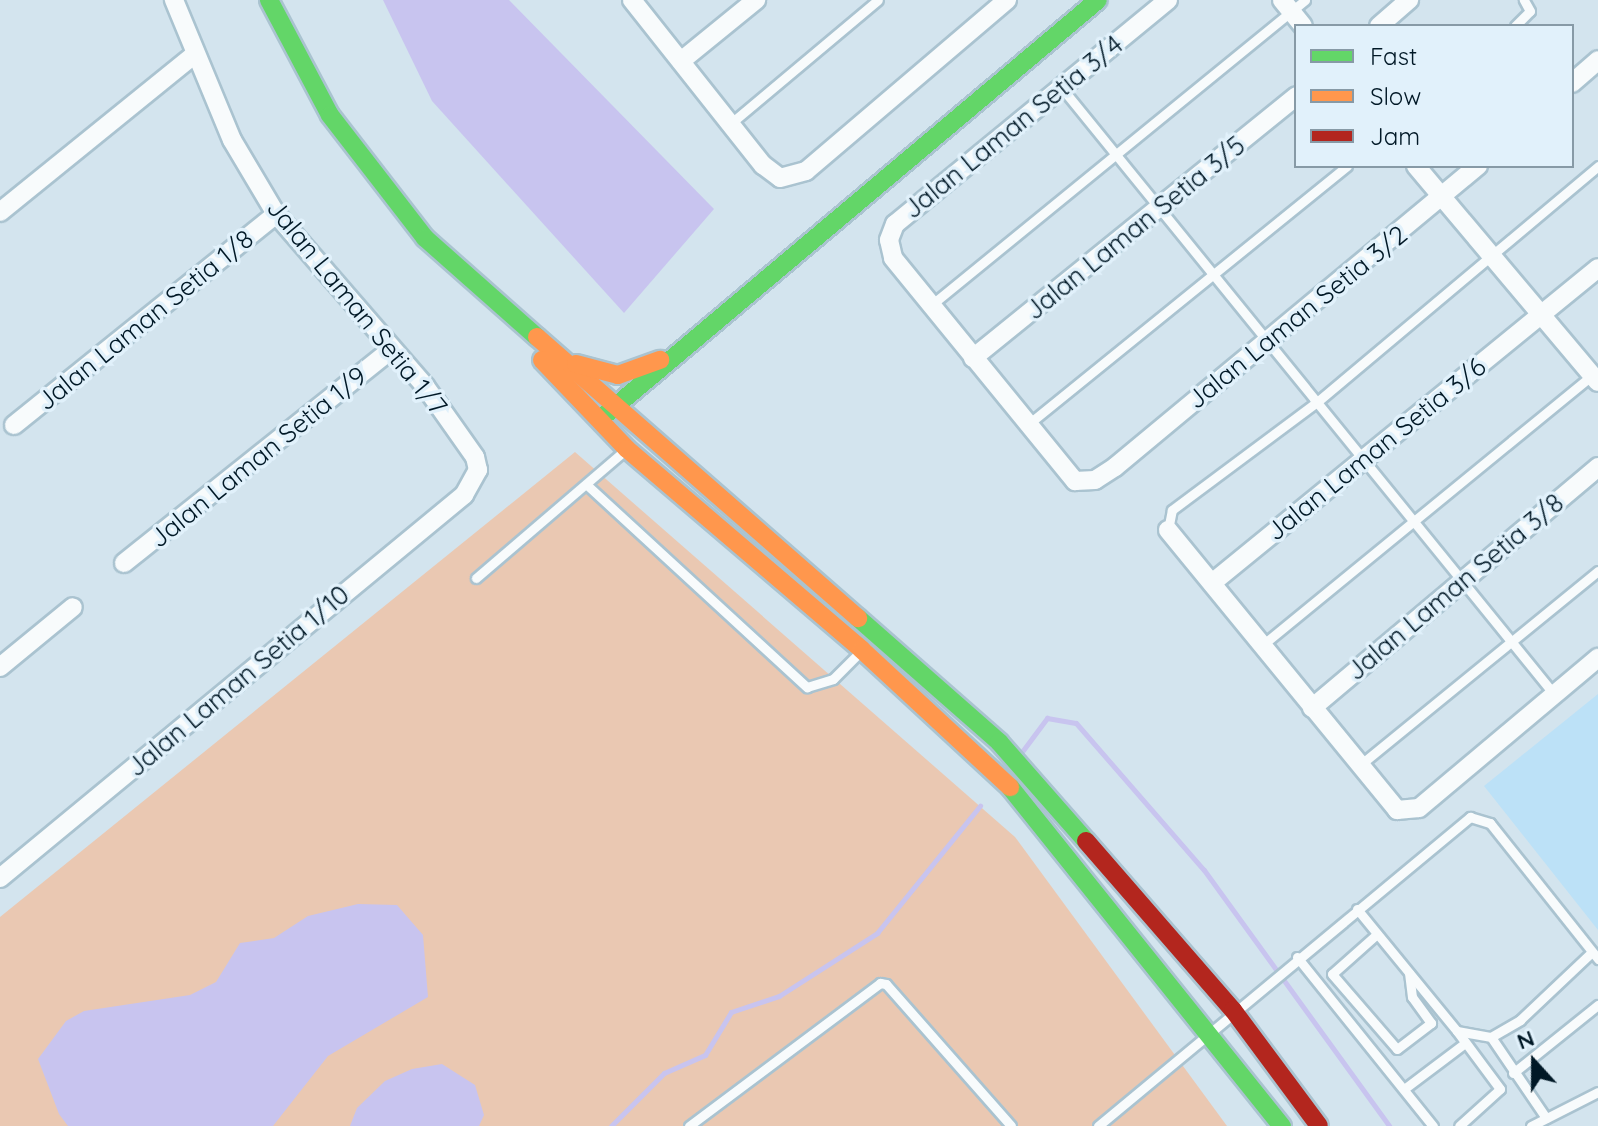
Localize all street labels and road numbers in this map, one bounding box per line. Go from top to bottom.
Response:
street label: Jalan Laman Setia 3/4 [897,29,1129,225]
street label: Jalan Laman Setia 3/5 [1019,130,1251,326]
street label: Jalan Laman Setia 1/7 [260,193,454,421]
street label: Jalan Laman Setia 3/2 [1181,219,1413,415]
street label: Jalan Laman Setia 1/8 [30,223,260,417]
street label: Jalan Laman Setia 3/6 [1260,351,1492,547]
street label: Jalan Laman Setia 1/9 [143,360,373,554]
street label: Jalan Laman Setia 3/8 [1340,487,1570,687]
street label: Jalan Laman Setia 1/10 [121,579,355,783]

